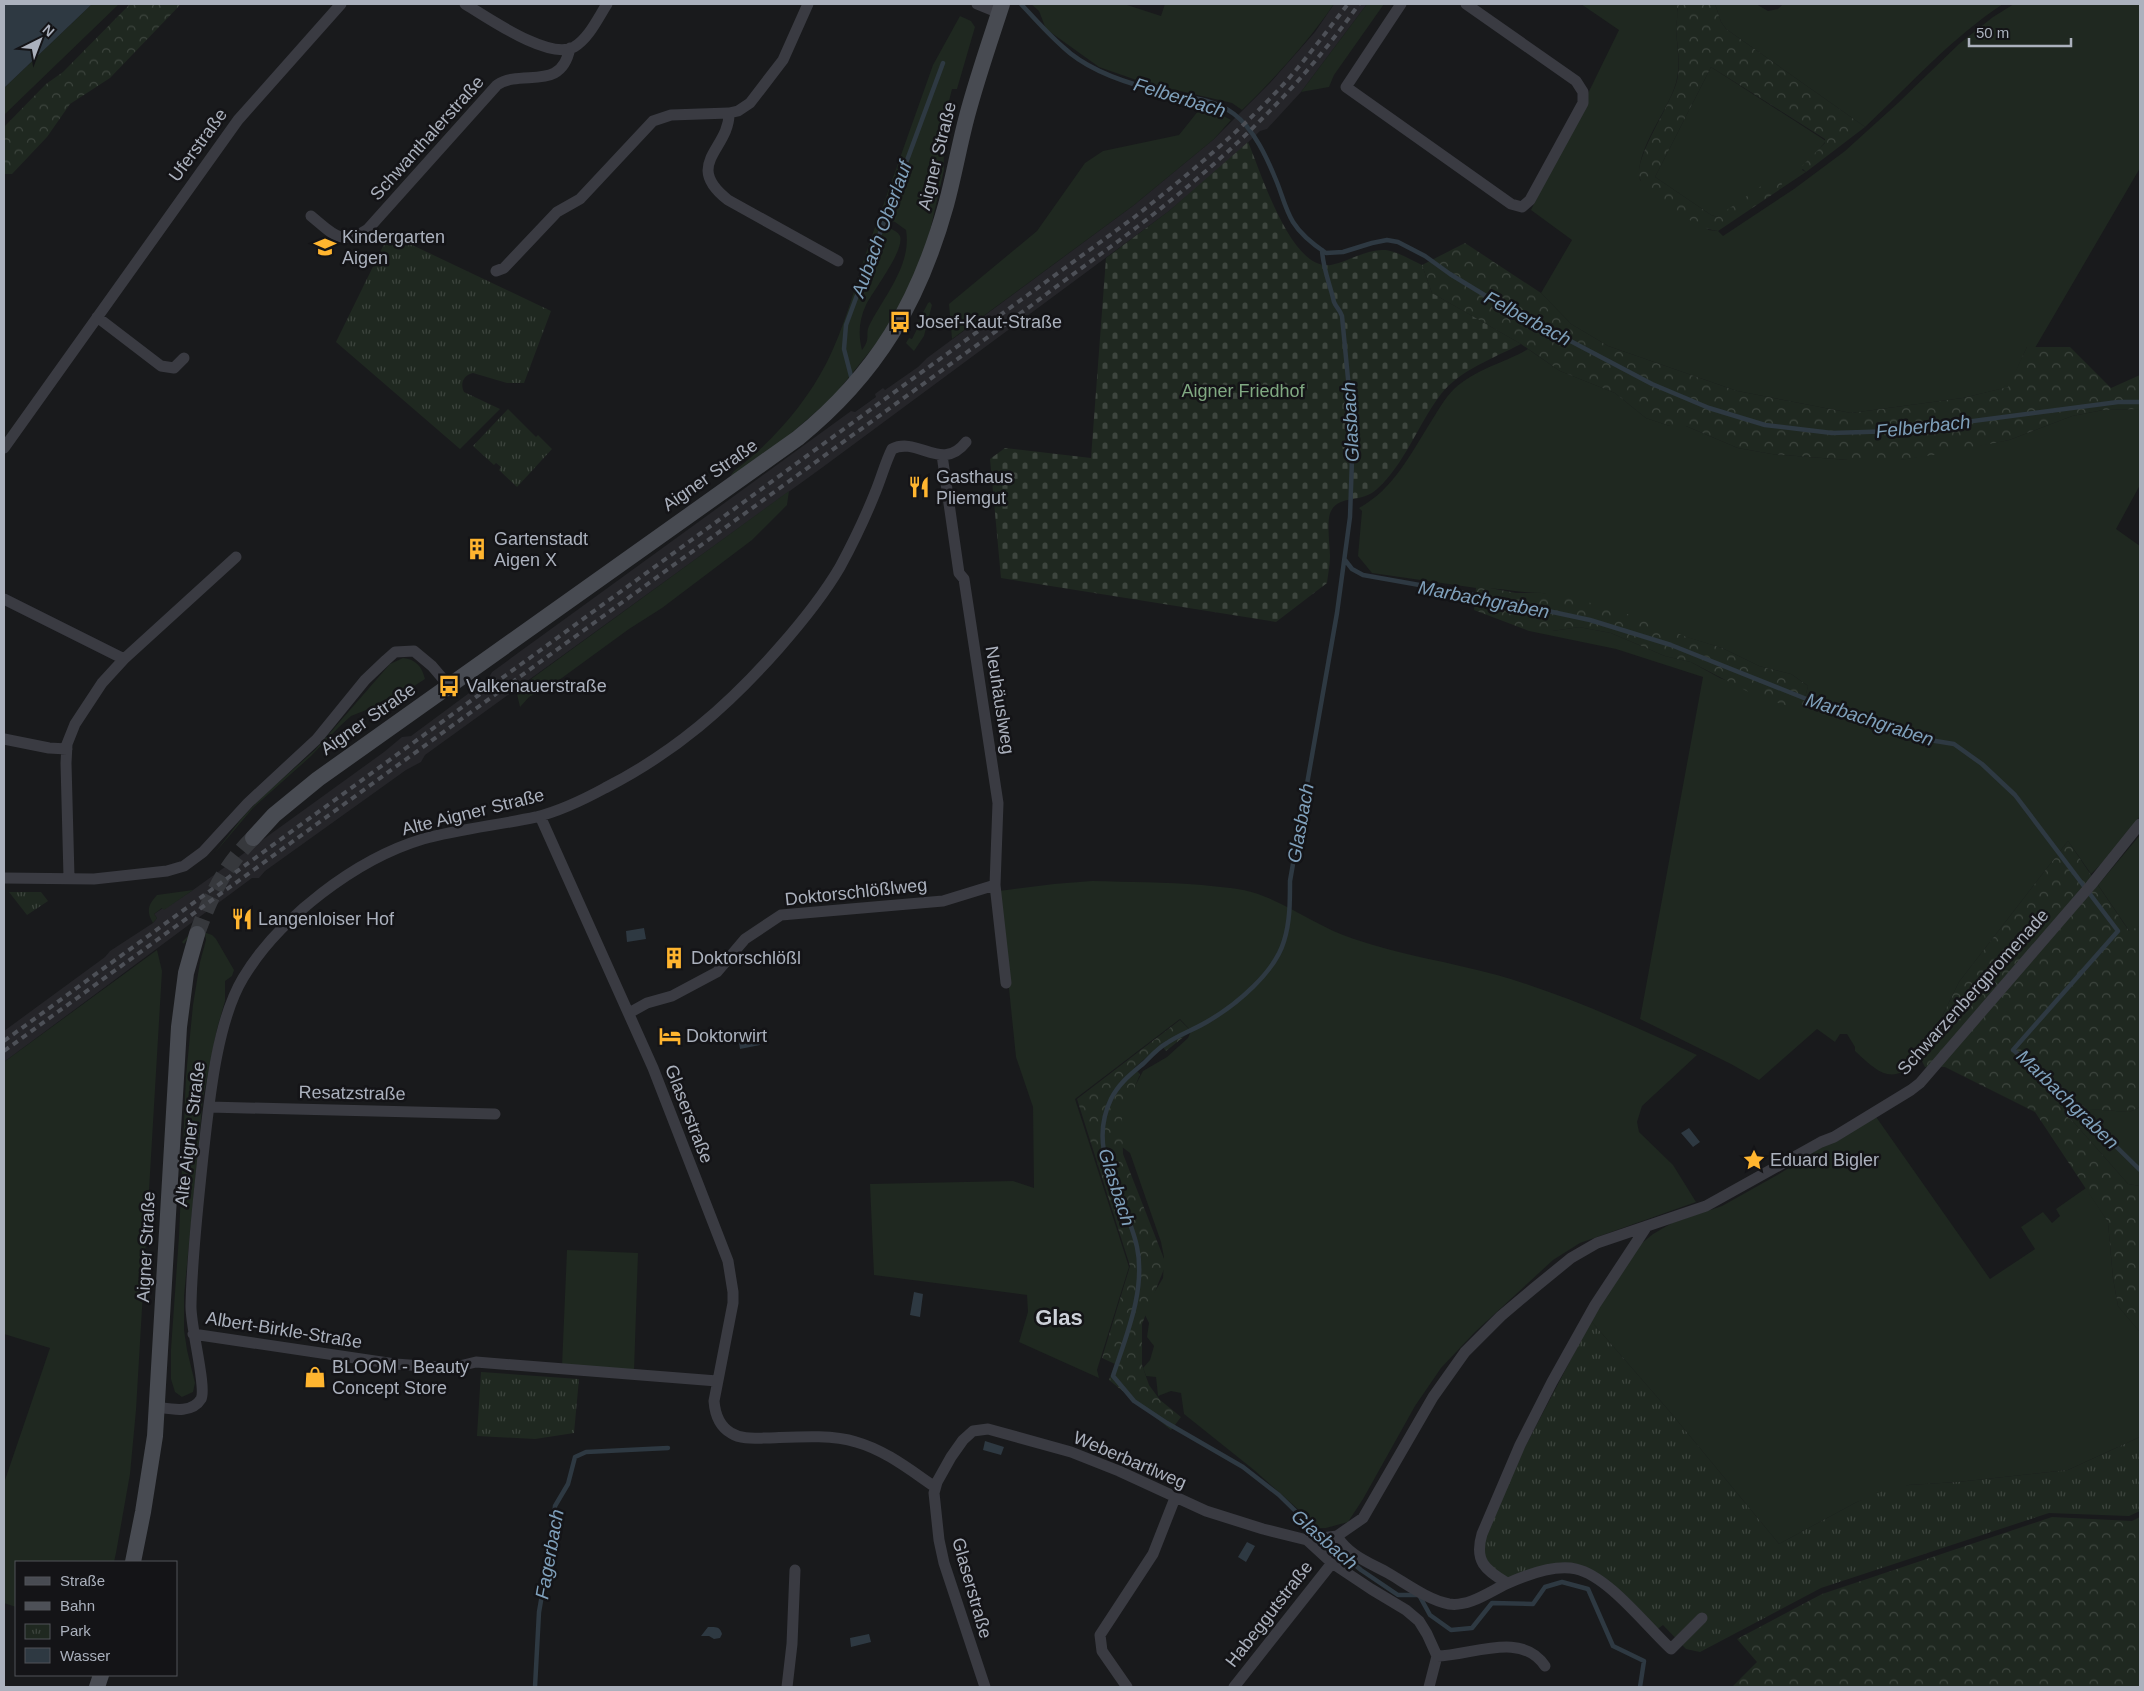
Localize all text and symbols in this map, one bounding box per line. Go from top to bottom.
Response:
north arrow [15,15,65,65]
scale bar [1969,15,2072,47]
text: N [40,21,58,40]
text: 50 m [1976,24,2009,41]
street label: Schwanthalerstraße [366,72,488,204]
water label: Felberbach [1131,74,1228,121]
street label: Aigner Straße [914,100,960,212]
street label: Uferstraße [165,105,231,185]
water label: Aubach Oberlauf [847,157,916,301]
place label: Kindergarten Aigen [342,227,445,268]
school or university icon: Kindergarten Aigen [312,234,338,260]
water label: Felberbach [1481,287,1575,350]
bus stop icon: Josef-Kaut-Straße [887,309,913,335]
place label: Josef-Kaut-Straße [916,312,1062,332]
park label: Aigner Friedhof [1181,381,1306,401]
water label: Glasbach [1338,381,1363,463]
water label: Felberbach [1875,411,1971,442]
street label: Aigner Straße [659,435,761,515]
place label: Gasthaus Pliemgut [936,467,1013,508]
restaurant icon: Gasthaus Pliemgut [906,474,932,500]
place label: Gartenstadt Aigen X [494,529,588,570]
building icon: Gartenstadt Aigen X [464,536,490,562]
water label: Marbachgraben [1417,576,1551,622]
street label: Neuhäuslweg [982,645,1018,755]
bus stop icon: Valkenauerstraße [436,673,462,699]
place label: Valkenauerstraße [466,676,607,696]
street label: Aigner Straße [317,679,419,759]
water label: Marbachgraben [1803,689,1936,750]
water label: Glasbach [1283,782,1318,864]
street label: Alte Aigner Straße [400,785,546,839]
street label: Doktorschlößlweg [784,875,928,909]
street label: Schwarzenbergpromenade [1893,905,2053,1079]
restaurant icon: Langenloiser Hof [229,906,255,932]
place label: Langenloiser Hof [258,909,395,929]
building icon: Doktorschlößl [661,945,687,971]
place label: Doktorschlößl [691,948,801,968]
hotel icon: Doktorwirt [657,1023,683,1049]
place label: Doktorwirt [686,1026,767,1046]
water label: Marbachgraben [2012,1046,2123,1153]
street label: Alte Aigner Straße [171,1060,209,1208]
street label: Glaserstraße [661,1062,717,1166]
street label: Resatzstraße [298,1082,406,1104]
water label: Glasbach [1094,1146,1139,1229]
place icon: Eduard Bigler [1741,1147,1767,1173]
place label: Eduard Bigler [1770,1150,1879,1170]
street label: Aigner Straße [133,1191,159,1303]
district label: Glas [1035,1305,1083,1330]
street label: Albert-Birkle-Straße [204,1308,364,1352]
place label: BLOOM - Beauty Concept Store [332,1357,469,1398]
shop icon: BLOOM - Beauty Concept Store [302,1364,328,1390]
street label: Weberbartlweg [1071,1427,1189,1493]
water label: Glasbach [1287,1505,1362,1574]
water label: Fagerbach [531,1508,568,1601]
street label: Glaserstraße [948,1535,996,1641]
street label: Habeggutstraße [1221,1557,1317,1671]
legend [15,1561,178,1676]
text: Straße [60,1572,105,1589]
text: Bahn [60,1597,95,1614]
text: Park [60,1622,91,1639]
text: Wasser [60,1647,110,1664]

